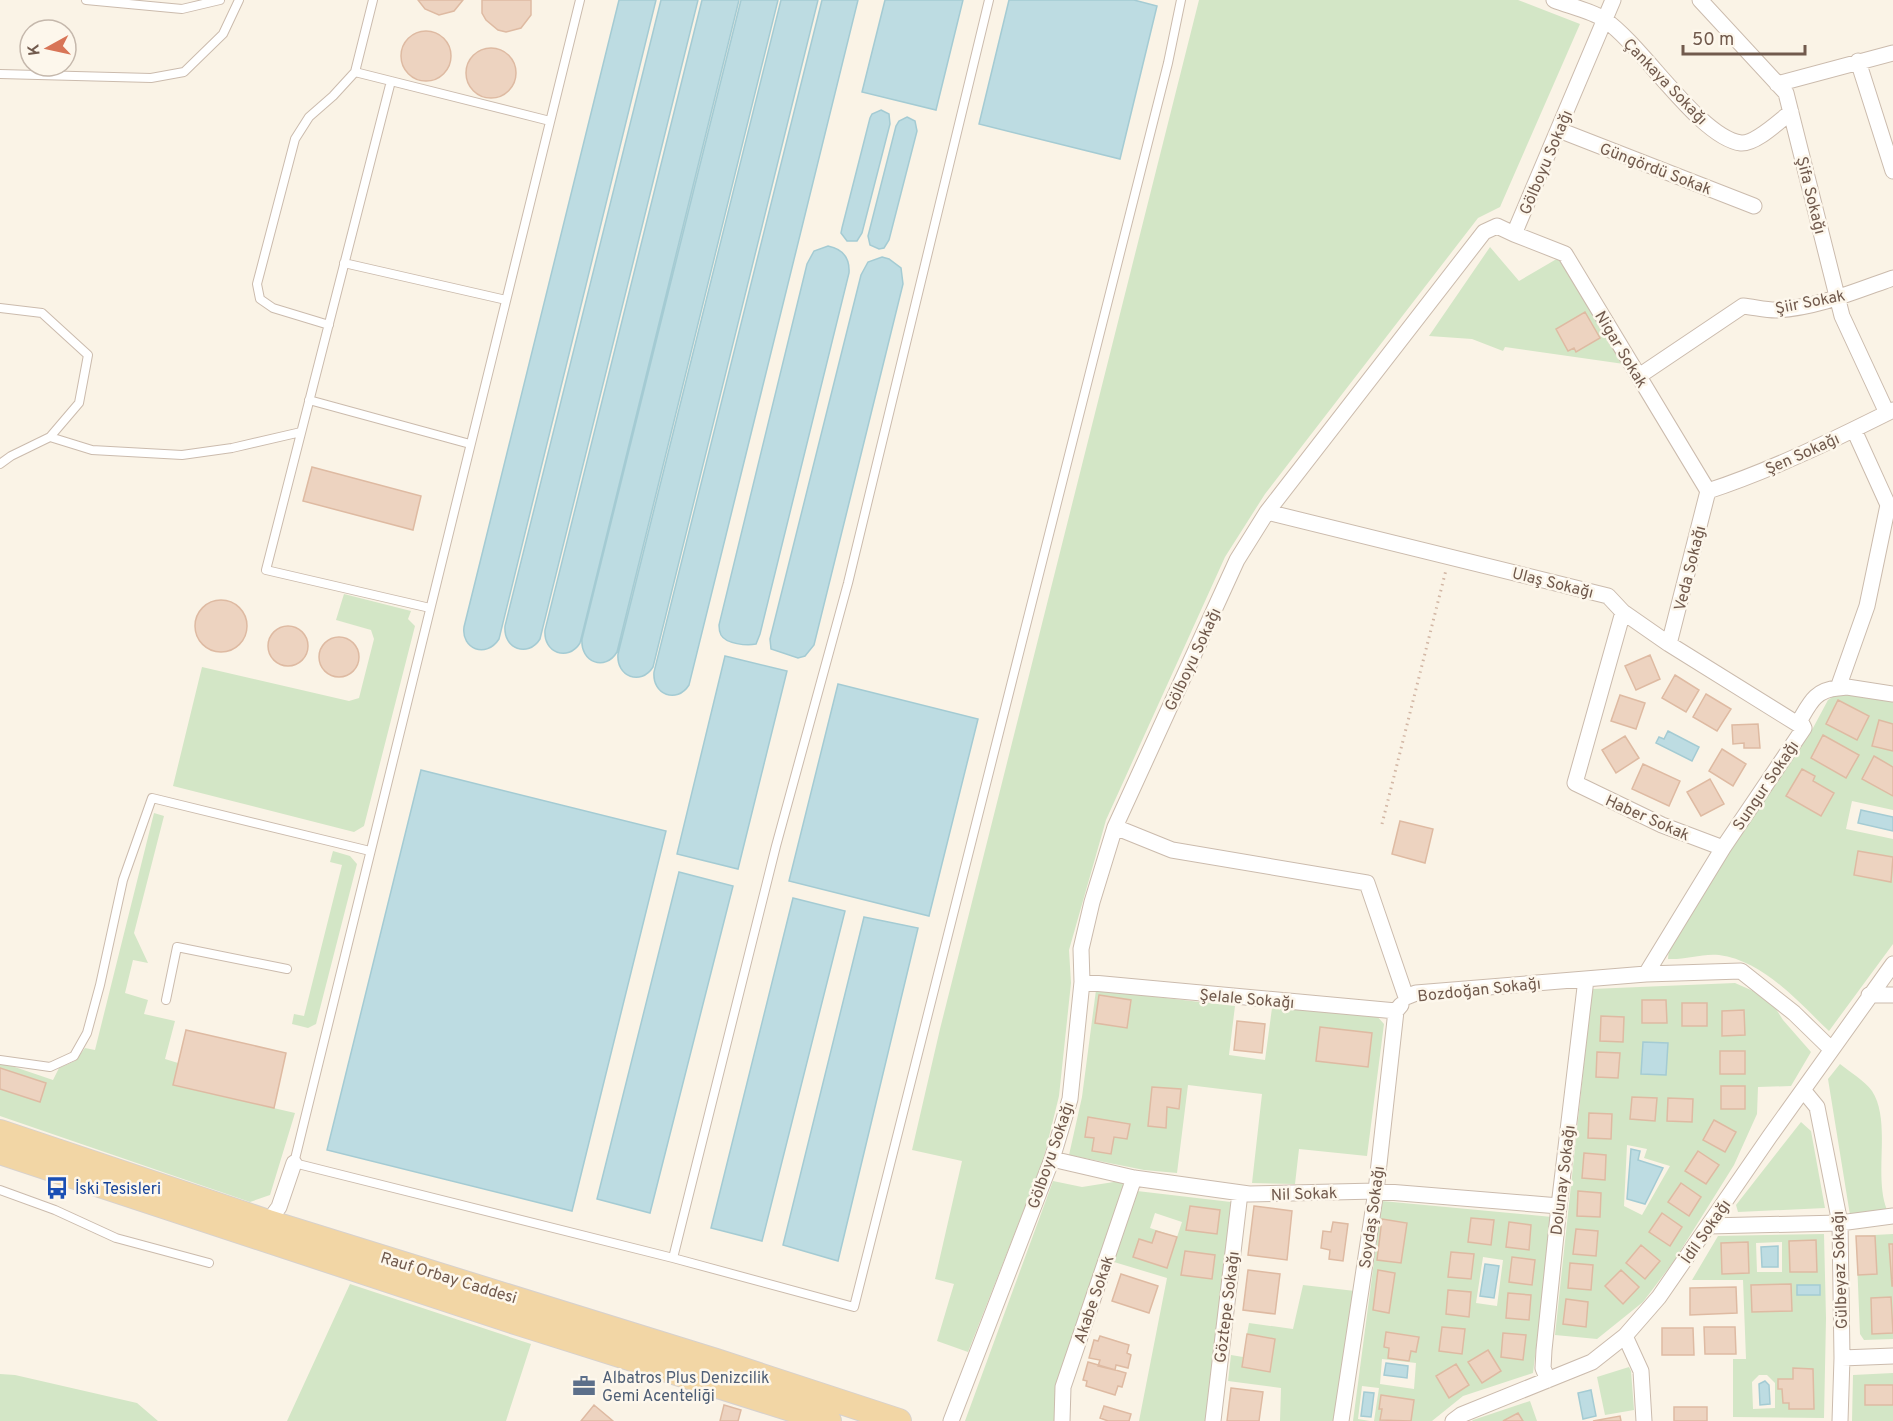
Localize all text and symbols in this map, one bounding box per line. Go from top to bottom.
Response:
north arrow [18,18,78,78]
scale bar [1683,18,1804,56]
text: 50 m [1692,29,1734,52]
street label: Çankaya Sokağı [1618,35,1711,130]
text: K [24,43,46,57]
street label: Gölboyu Sokağı [1516,108,1578,218]
street label: Güngördü Sokak [1596,139,1714,200]
street label: Şifa Sokağı [1791,155,1829,236]
street label: Şiir Sokak [1774,286,1847,320]
street label: Nigar Sokak [1589,308,1651,392]
street label: Şen Sokağı [1763,430,1843,480]
street label: Veda Sokağı [1671,524,1711,613]
street label: Ulaş Sokağı [1510,564,1595,604]
street label: Gölboyu Sokağı [1161,605,1226,715]
street label: Sungur Sokağı [1729,737,1804,835]
street label: Haber Sokak [1602,791,1693,846]
street label: Bozdoğan Sokağı [1416,975,1542,1007]
street label: Şelale Sokağı [1199,986,1295,1014]
street label: Gölboyu Sokağı [1024,1100,1080,1212]
street label: Dolunay Sokağı [1547,1124,1581,1236]
street label: Soydaş Sokağı [1356,1165,1390,1270]
bus stop icon: İski Tesisleri [44,1175,70,1201]
place label: İski Tesisleri [75,1179,161,1200]
street label: Nil Sokak [1270,1184,1338,1206]
street label: İdil Sokağı [1676,1196,1736,1268]
street label: Gülbeyaz Sokağı [1829,1210,1853,1329]
street label: Rauf Orbay Caddesi [378,1249,519,1309]
street label: Göztepe Sokağı [1211,1250,1245,1364]
street label: Akabe Sokak [1070,1253,1119,1347]
place label: Albatros Plus Denizcilik Gemi Acenteliği [602,1369,770,1407]
office icon: Albatros Plus Denizcilik Gemi Acenteliği [571,1373,597,1399]

